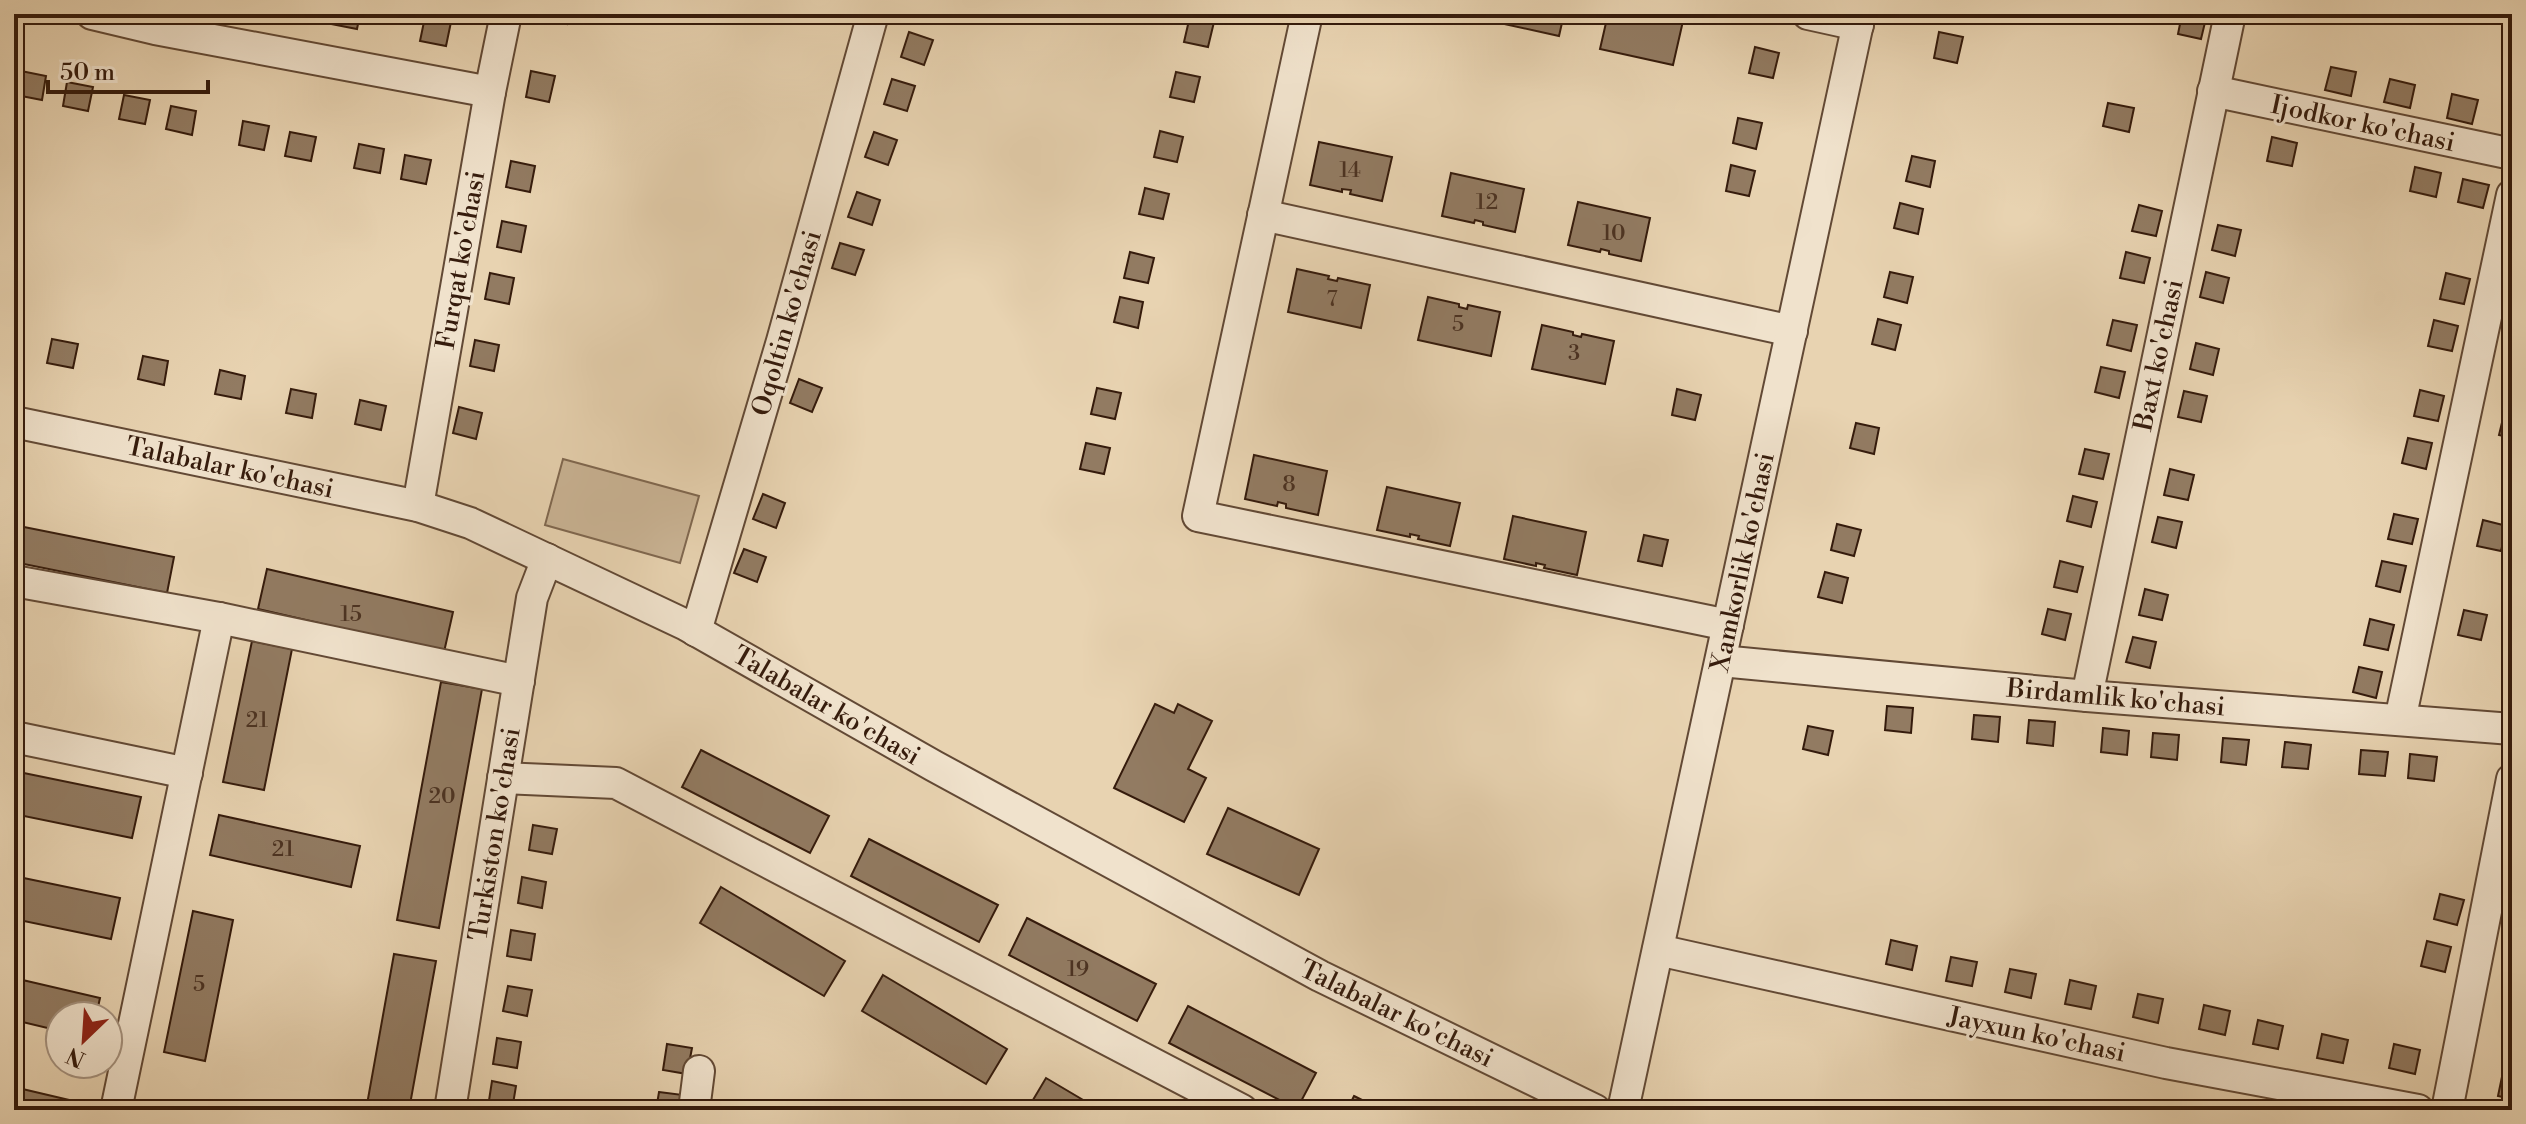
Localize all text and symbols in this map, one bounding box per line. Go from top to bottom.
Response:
scale bar [48,44,208,94]
text: 50 m [60,58,115,88]
street label: Ijodkor ko'chasi [2268,89,2458,159]
house number: 14 [1339,157,1361,184]
street label: Furqat ko'chasi [430,168,492,352]
house number: 12 [1476,189,1498,216]
house number: 10 [1602,220,1626,247]
street label: Oqoltin ko'chasi [745,227,829,420]
street label: Baxt ko'chasi [2127,276,2191,435]
house number: 7 [1326,286,1338,313]
house number: 5 [1452,311,1464,338]
house number: 3 [1568,340,1580,367]
street label: Talabalar ko'chasi [123,430,337,506]
street label: Xamkorlik ko'chasi [1704,450,1782,676]
house number: 8 [1282,471,1296,498]
house number: 15 [340,601,362,628]
street label: Talabalar ko'chasi [727,639,926,773]
street label: Birdamlik ko'chasi [2004,672,2226,723]
house number: 21 [246,707,269,734]
street label: Turkiston ko'chasi [462,725,528,943]
house number: 20 [428,783,456,810]
house number: 21 [272,836,295,863]
street label: Talabalar ko'chasi [1295,953,1499,1075]
house number: 19 [1067,956,1089,983]
house number: 5 [193,971,205,998]
north arrow [44,1000,124,1080]
street label: Jayxun ko'chasi [1944,1000,2128,1069]
text: N [62,1041,90,1073]

